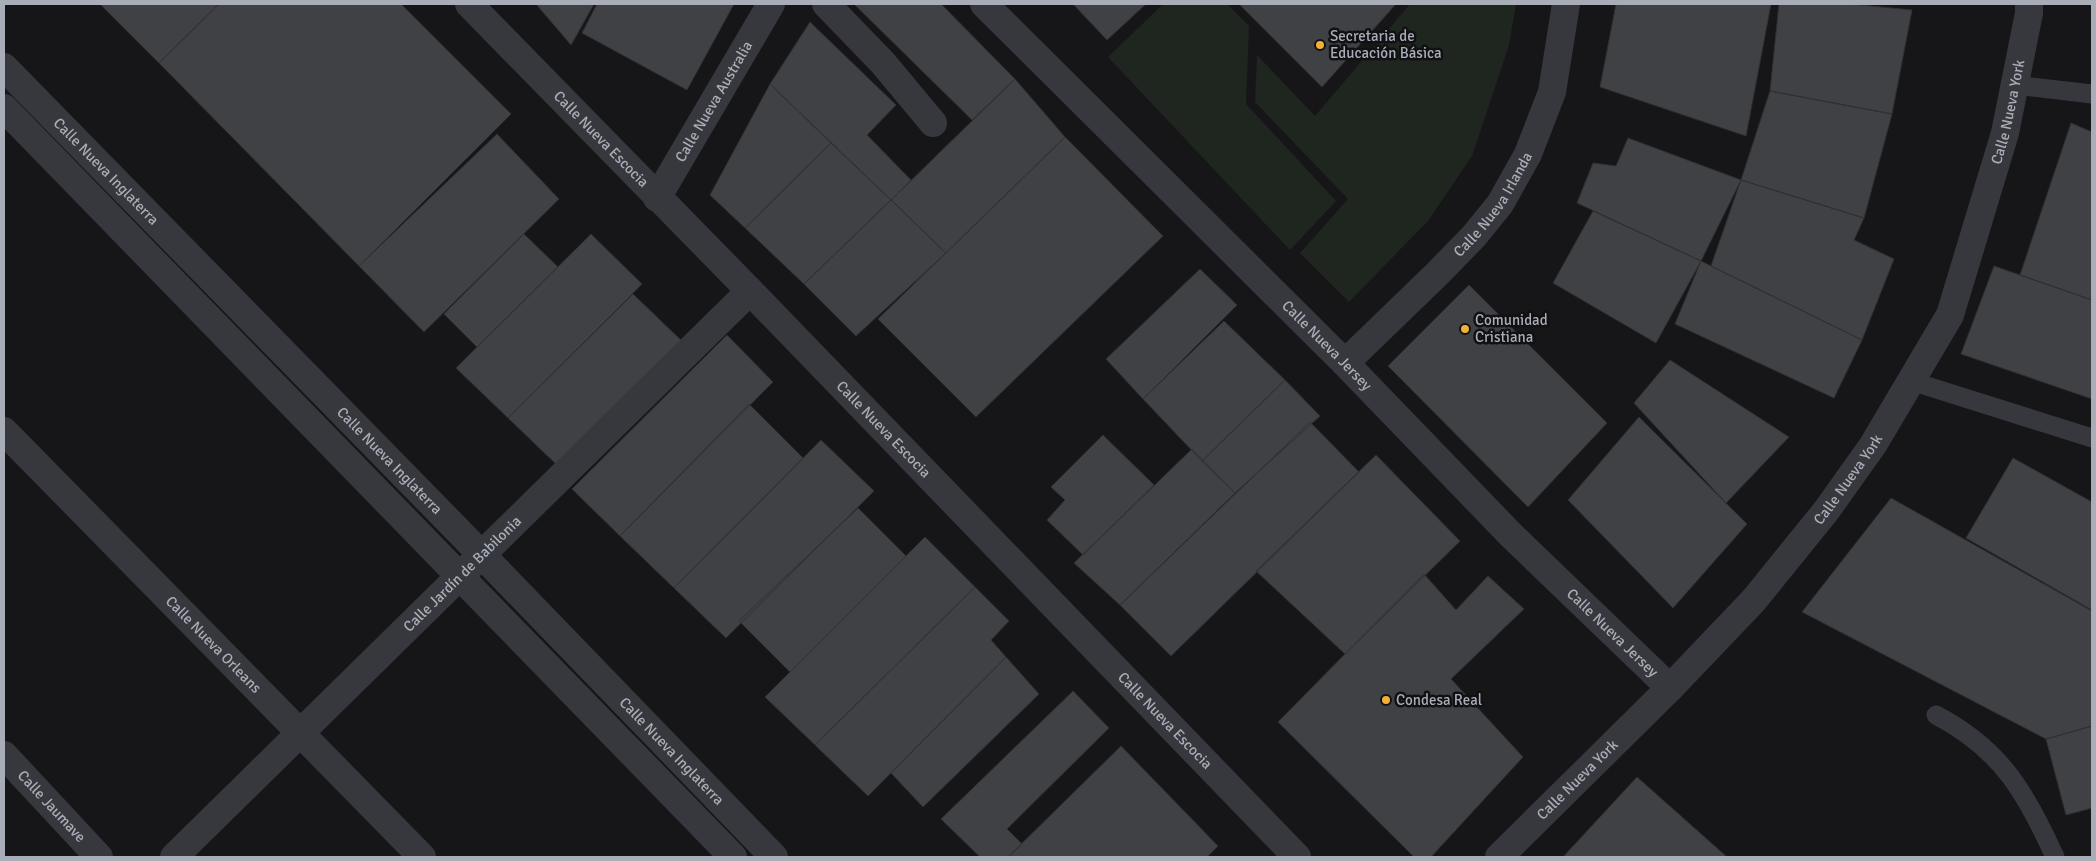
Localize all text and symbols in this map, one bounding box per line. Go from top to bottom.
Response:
place label: Secretaria de Educación Básica [1330,27,1442,62]
street label: Calle Nueva Australia [671,38,756,165]
marker: Secretaria de Educación Básica [1314,39,1326,51]
street label: Calle Nueva York [1987,58,2029,166]
street label: Calle Nueva Escocia [550,87,652,191]
street label: Calle Nueva Inglaterra [50,114,163,229]
street label: Calle Nueva Irlanda [1450,149,1536,261]
street label: Calle Nueva Jersey [1278,297,1376,394]
place label: Comunidad Cristiana [1475,311,1548,346]
marker: Comunidad Cristiana [1459,323,1471,335]
street label: Calle Nueva Escocia [833,377,935,482]
street label: Calle Nueva Inglaterra [333,403,446,518]
street label: Calle Nueva York [1810,431,1887,528]
street label: Calle Jardín de Babilonia [399,512,525,636]
street label: Calle Nueva Jersey [1563,585,1662,681]
street label: Calle Nueva Orleans [162,592,265,697]
street label: Calle Nueva Escocia [1114,668,1216,773]
place label: Condesa Real [1396,691,1482,709]
street label: Calle Nueva Inglaterra [616,694,728,809]
marker: Condesa Real [1380,694,1392,706]
street label: Calle Nueva York [1533,735,1622,824]
street label: Calle Jaumave [14,767,90,846]

